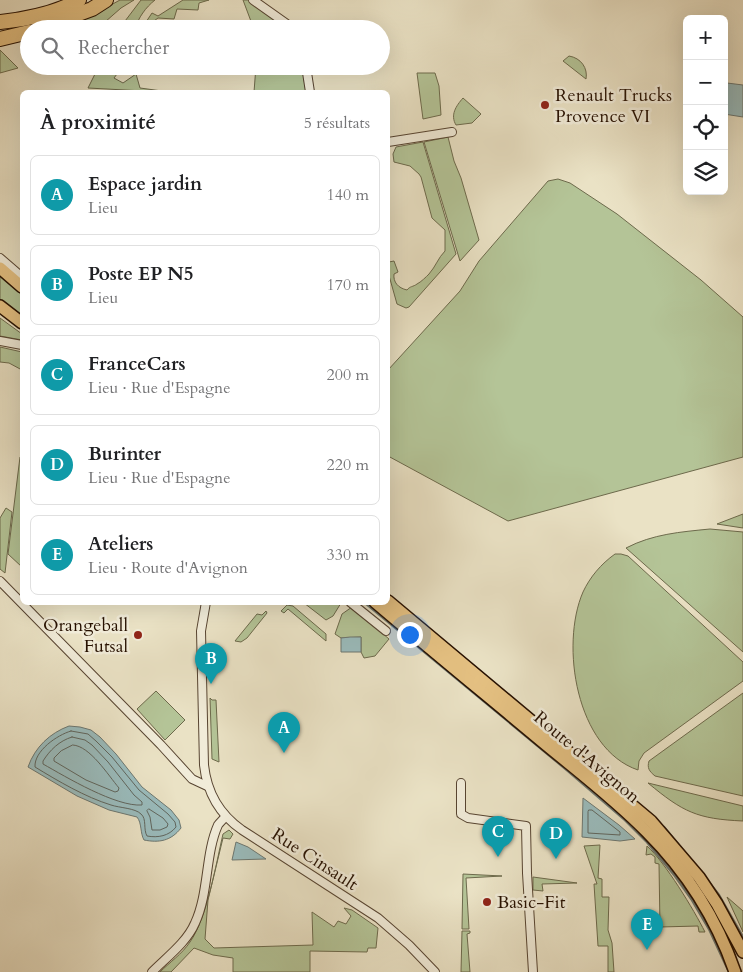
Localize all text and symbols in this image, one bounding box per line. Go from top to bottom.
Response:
map controls [683,15,728,195]
button: + [683,15,728,60]
search box [20,20,390,75]
icon: search [38,34,66,62]
text: Rechercher [78,35,169,61]
button: − [683,60,728,105]
place label: Renault Trucks Provence VI [555,83,672,129]
marker: Renault Trucks Provence VI [539,99,551,111]
button: locate [683,105,728,150]
text: À proximité [40,108,156,137]
text: 5 résultats [304,112,370,134]
button: layers [683,150,728,195]
text: Espace jardin [88,171,202,197]
text: A [51,184,63,206]
text: 140 m [327,184,369,206]
text: Lieu [88,197,118,219]
text: Poste EP N5 [88,261,194,287]
text: B [51,274,63,296]
text: 170 m [327,274,369,296]
text: Lieu [88,287,118,309]
text: FranceCars [88,351,186,377]
text: C [51,364,63,386]
text: 200 m [327,364,369,386]
text: Lieu · Rue d'Espagne [88,377,230,399]
text: Burinter [88,441,161,467]
text: D [50,454,64,476]
text: 220 m [327,454,369,476]
text: Lieu · Rue d'Espagne [88,467,230,489]
text: Ateliers [88,531,153,557]
text: E [52,544,62,566]
text: 330 m [327,544,369,566]
text: Lieu · Route d'Avignon [88,557,248,579]
place label: Orangeball Futsal [43,613,128,659]
your location [397,622,423,648]
marker: Orangeball Futsal [132,629,144,641]
pin: B [195,643,227,684]
street label: Route d'Avignon [528,705,646,810]
pin: A [268,712,300,753]
pin: C [482,816,514,857]
pin: D [540,818,572,859]
street label: Rue Cinsault [267,822,363,897]
place label: Basic-Fit [497,890,566,915]
marker: Basic-Fit [481,896,493,908]
pin: E [631,909,663,950]

